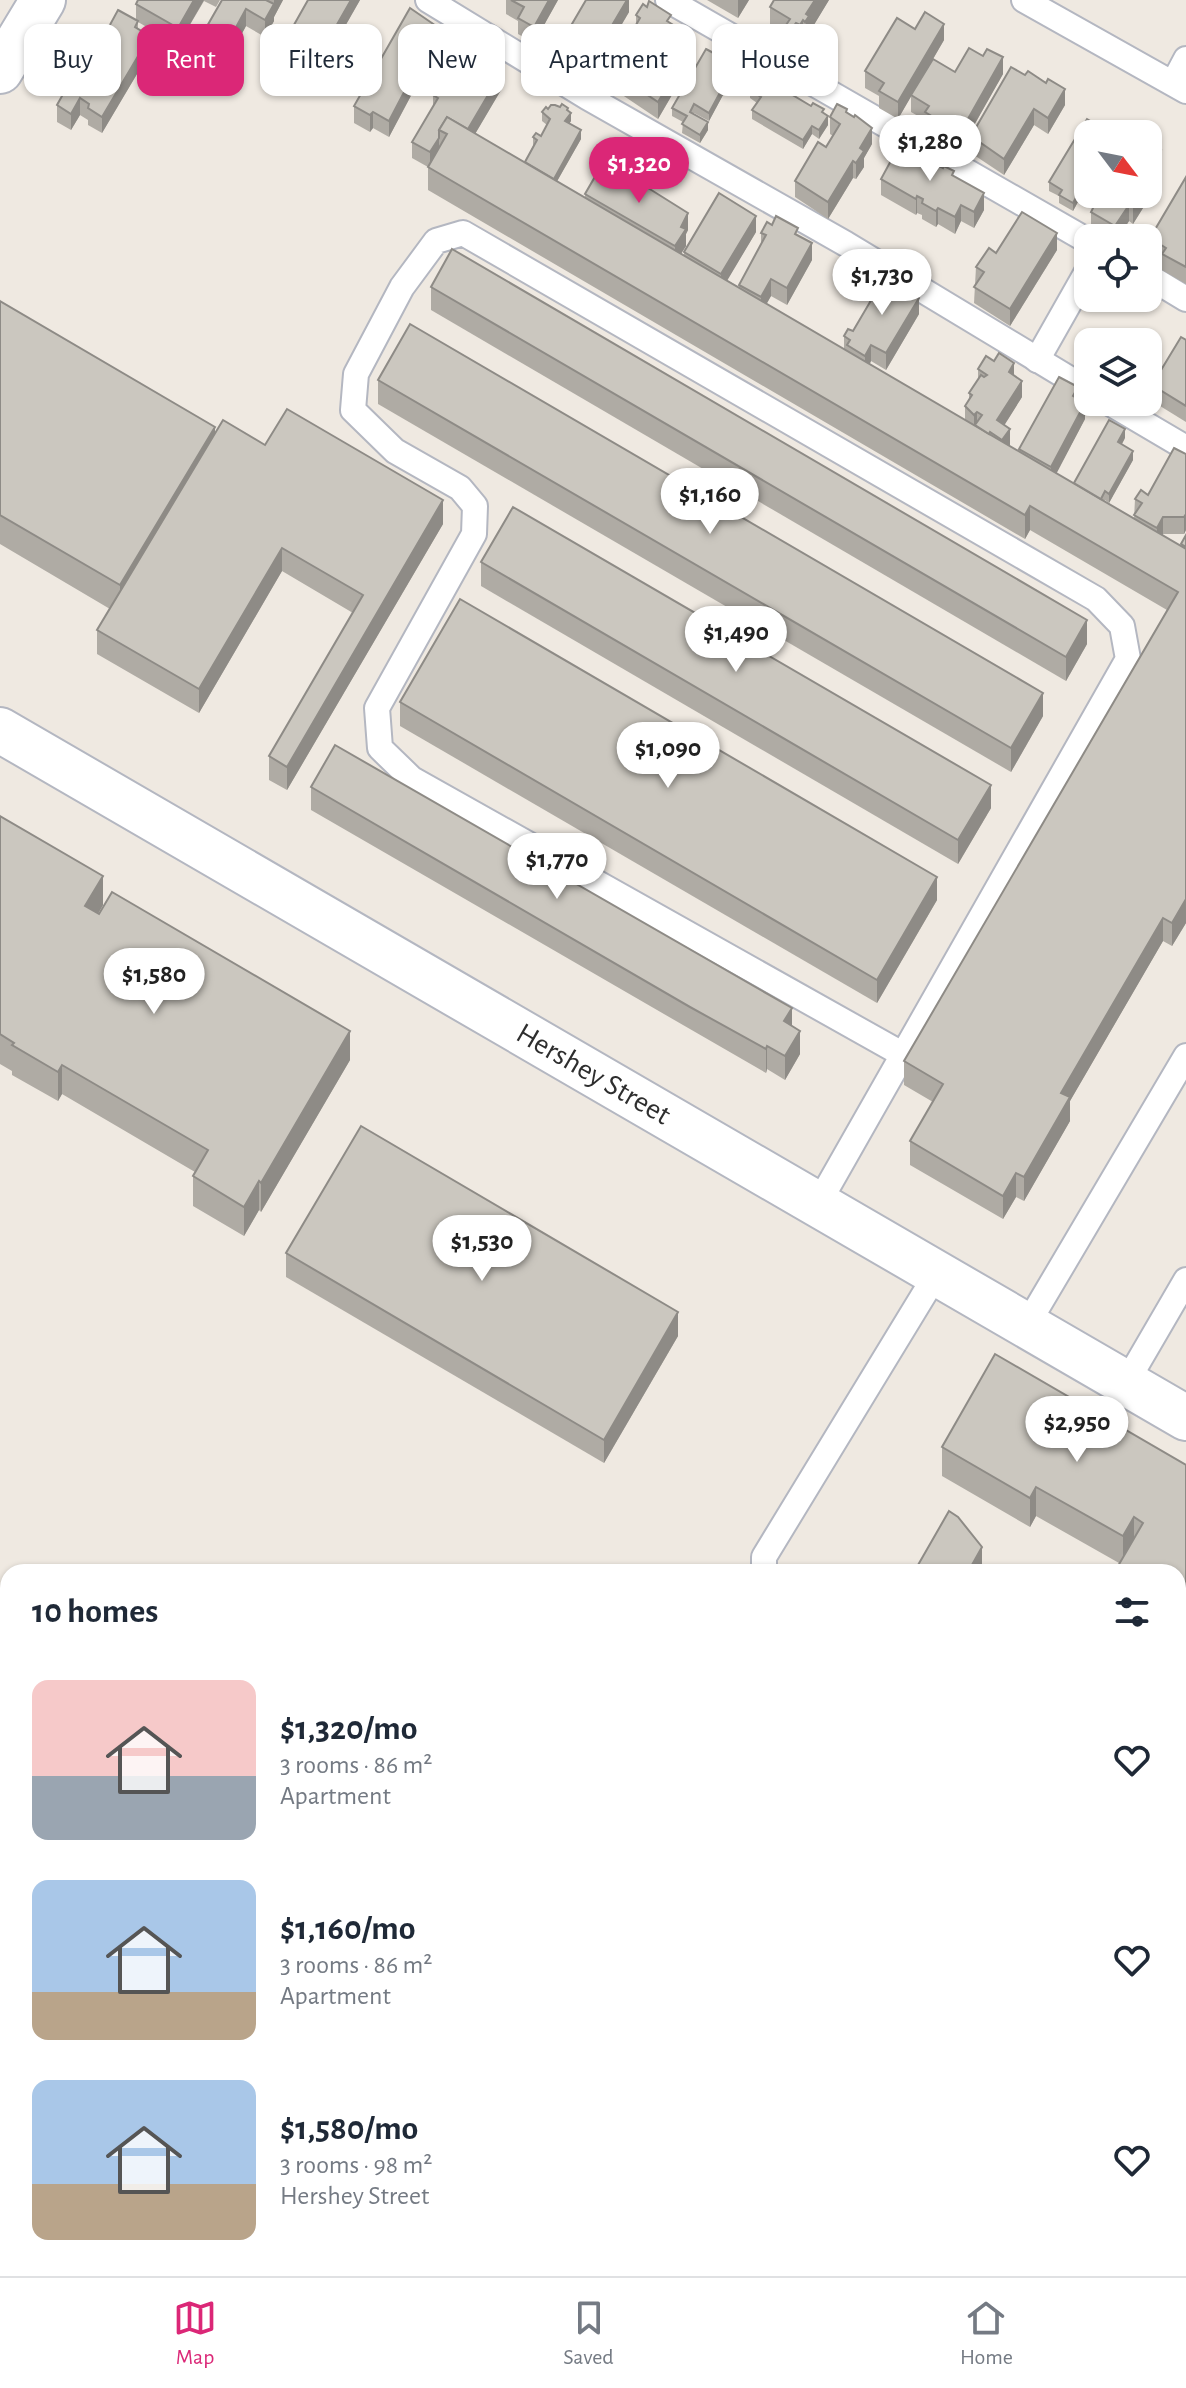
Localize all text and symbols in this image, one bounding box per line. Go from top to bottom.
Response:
chip: Buy [24,24,121,96]
chip: Rent [137,24,244,96]
chip: Filters [260,24,382,96]
chip: New [398,24,505,96]
chip: Apartment [521,24,696,96]
chip: House [712,24,838,96]
pin: $1,280 [865,115,995,183]
north arrow [1074,120,1162,208]
map controls [1074,120,1162,416]
text: $1,280 [897,128,963,154]
pin: $1,320 [574,137,704,205]
text: $1,320 [607,150,671,176]
button: locate [1074,224,1162,312]
pin: $1,730 [817,249,947,317]
text: $1,730 [851,262,914,288]
button: layers [1074,328,1162,416]
pin: $1,160 [645,468,775,536]
text: $1,160 [679,481,741,507]
pin: $1,490 [671,606,801,674]
text: $1,490 [703,619,769,645]
pin: $1,090 [603,722,733,790]
text: $1,090 [635,735,701,761]
pin: $1,770 [492,833,622,901]
text: $1,770 [525,846,589,872]
pin: $1,580 [89,948,219,1016]
text: $1,580 [122,961,186,987]
street label: Hershey Street [511,1018,676,1131]
pin: $1,530 [417,1215,547,1283]
text: $1,530 [451,1228,514,1254]
pin: $2,950 [1012,1396,1142,1464]
text: $2,950 [1043,1409,1111,1435]
icon: filters [1110,1590,1154,1634]
text: 10 homes [32,1595,158,1629]
icon: home [96,1712,192,1808]
text: $1,320/mo [280,1712,418,1746]
icon: heart [1110,1738,1154,1782]
text: 3 rooms · 86 m² [280,1752,432,1778]
text: Apartment [280,1783,391,1809]
icon: home [96,1912,192,2008]
text: $1,160/mo [280,1912,416,1946]
icon: heart [1110,1938,1154,1982]
text: 3 rooms · 86 m² [280,1952,432,1978]
text: Apartment [280,1983,391,2009]
icon: home [96,2112,192,2208]
text: $1,580/mo [280,2112,418,2146]
icon: heart [1110,2138,1154,2182]
text: 3 rooms · 98 m² [280,2152,432,2178]
text: Hershey Street [280,2183,429,2209]
tab: Map [173,2296,217,2370]
tab: Saved [563,2296,614,2370]
tab: Home [960,2296,1013,2370]

